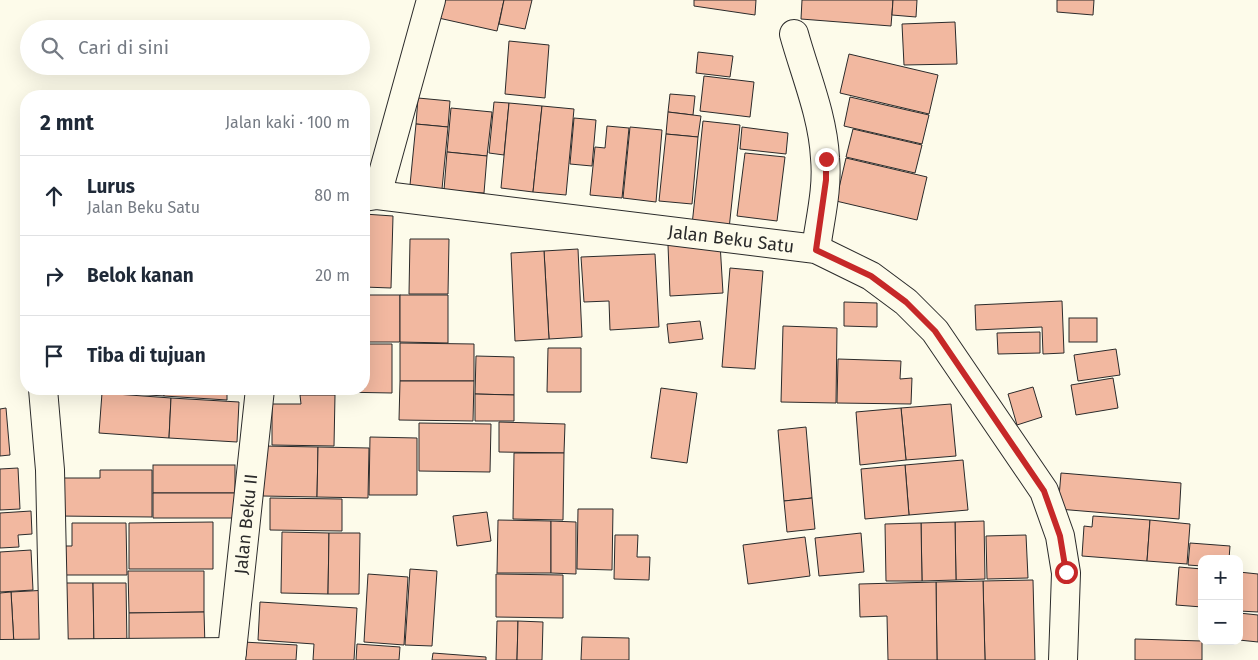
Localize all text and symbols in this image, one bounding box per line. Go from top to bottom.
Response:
search box [20,20,370,75]
icon: search [38,34,66,62]
text: Cari di sini [78,36,169,59]
text: 2 mnt [40,110,94,136]
text: Jalan kaki · 100 m [225,113,350,132]
route end [815,148,838,171]
text: Lurus [87,175,135,198]
icon: ahead [40,182,68,210]
text: 80 m [314,186,350,205]
text: Jalan Beku Satu [87,198,200,217]
street label: Jalan Beku Satu [667,220,795,258]
icon: right [40,262,68,290]
text: Belok kanan [87,264,194,287]
text: 20 m [315,266,350,285]
icon: arrive [40,342,68,370]
text: Tiba di tujuan [87,344,206,367]
street label: Jalan Beku II [230,473,262,575]
map controls [1198,555,1243,645]
button: + [1198,555,1243,600]
route start [1055,561,1078,584]
button: − [1198,600,1243,645]

